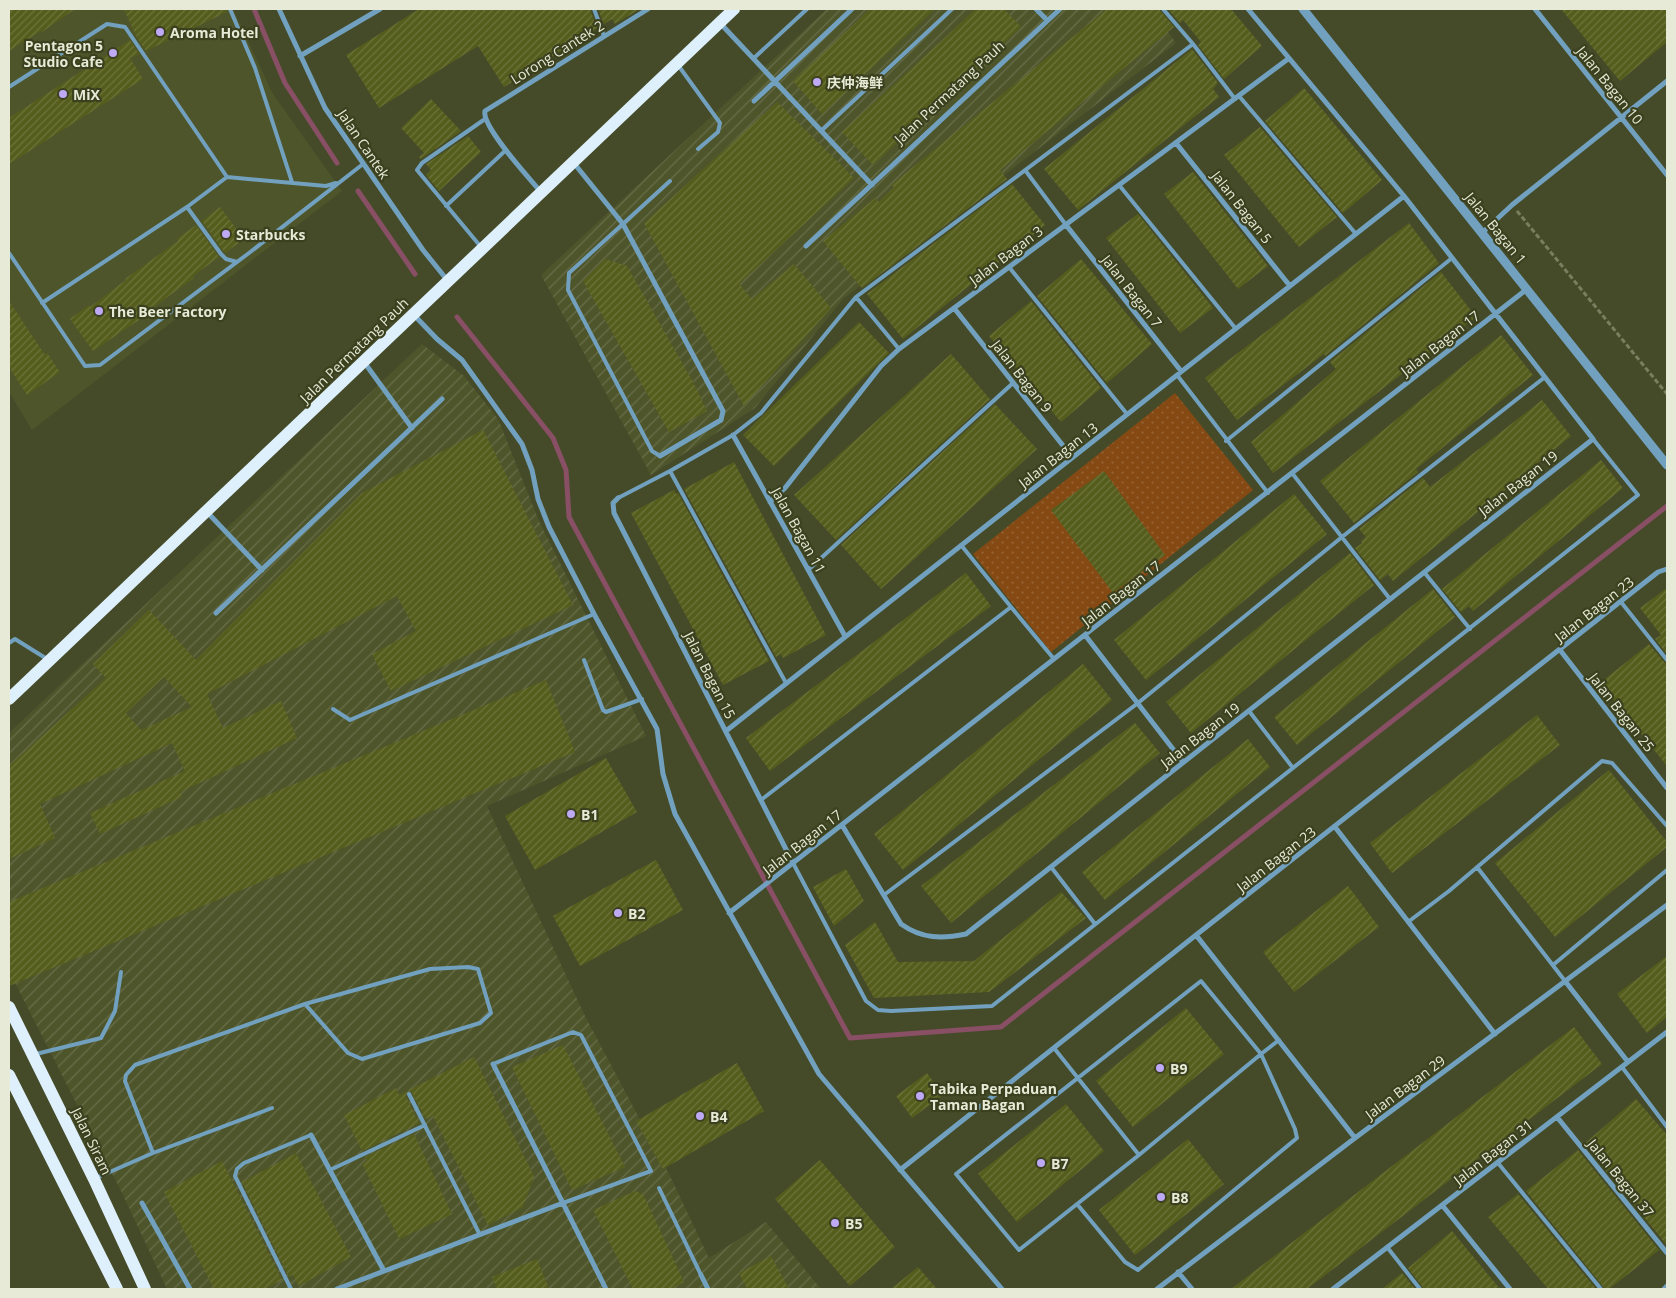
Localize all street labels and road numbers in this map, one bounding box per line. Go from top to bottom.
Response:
street label: Lorong Cantek 2 [507,16,607,88]
street label: Jalan Permatang Pauh [888,36,1008,149]
street label: Jalan Bagan 10 [1571,40,1647,128]
street label: Jalan Cantek [333,104,395,183]
street label: Jalan Bagan 5 [1206,165,1276,247]
street label: Jalan Bagan 1 [1460,186,1531,268]
street label: Jalan Bagan 3 [964,221,1047,290]
street label: Jalan Bagan 7 [1096,249,1166,331]
street label: Jalan Permatang Pauh [294,293,412,408]
street label: Jalan Bagan 17 [1395,306,1483,381]
street label: Jalan Bagan 9 [986,334,1056,416]
street label: Jalan Bagan 13 [1013,418,1101,493]
street label: Jalan Bagan 19 [1473,446,1561,521]
street label: Jalan Bagan 11 [767,482,830,576]
street label: Jalan Bagan 17 [1076,556,1164,631]
street label: Jalan Bagan 23 [1549,572,1637,647]
street label: Jalan Bagan 15 [679,626,740,722]
street label: Jalan Bagan 25 [1584,667,1659,755]
street label: Jalan Bagan 19 [1155,698,1243,773]
street label: Jalan Bagan 17 [757,805,845,880]
street label: Jalan Bagan 23 [1231,822,1319,897]
street label: Jalan Bagan 29 [1360,1051,1449,1125]
street label: Jalan Siram [67,1102,116,1178]
street label: Jalan Bagan 31 [1448,1115,1536,1190]
street label: Jalan Bagan 37 [1582,1133,1658,1221]

